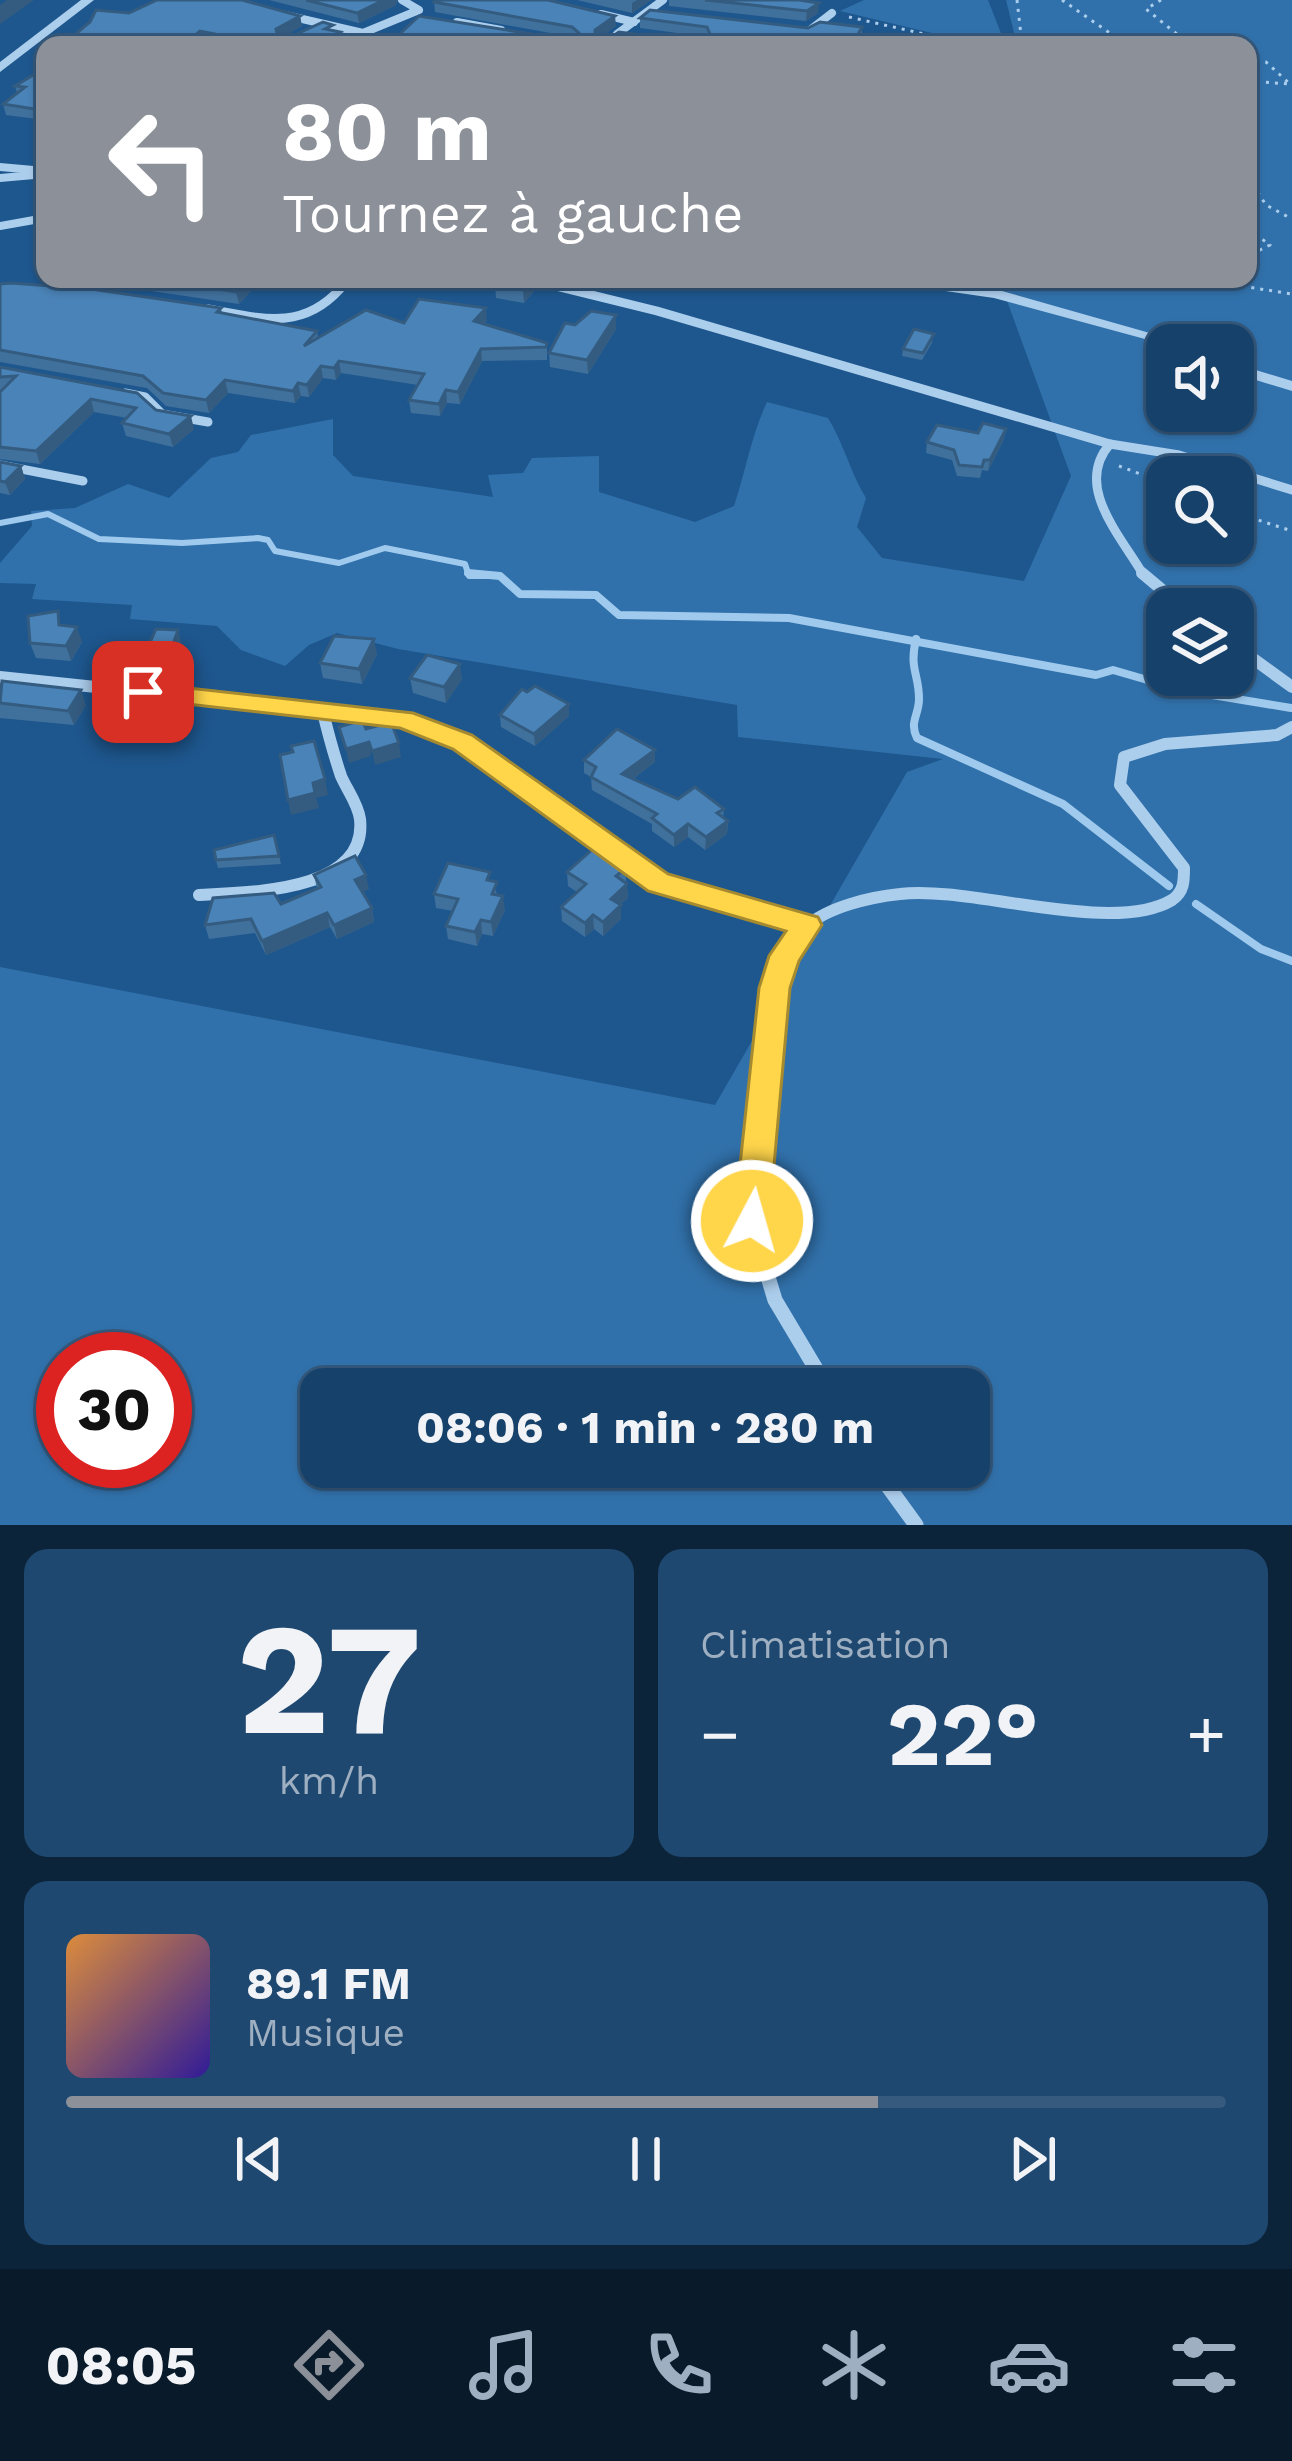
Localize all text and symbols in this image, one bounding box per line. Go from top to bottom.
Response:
text: 80 m [282,82,492,180]
icon: left [84,84,240,240]
text: Tournez à gauche [282,182,743,245]
map controls [1146,324,1254,696]
button: sound [1146,324,1254,432]
button: search [1146,456,1254,564]
button: layers [1146,588,1254,696]
pin [92,641,194,743]
icon: arrive [110,659,176,725]
position arrow [689,1158,815,1284]
speed limit sign: 30 [36,1332,192,1488]
text: 08:06 · 1 min · 280 m [416,1401,874,1454]
text: 27 [237,1588,422,1771]
text: Climatisation [700,1622,950,1667]
text: 22° [887,1681,1039,1787]
text: − [700,1696,740,1773]
text: + [1186,1696,1226,1773]
text: km/h [279,1758,379,1803]
text: 89.1 FM [246,1957,411,2010]
text: Musique [246,2010,405,2055]
icon: previous [226,2126,292,2192]
icon: pause [613,2126,679,2192]
icon: next [1000,2126,1066,2192]
icon: directions [287,2323,371,2407]
icon: music [462,2323,546,2407]
icon: phone [637,2323,721,2407]
icon: climate [812,2323,896,2407]
icon: car [987,2323,1071,2407]
icon: filters [1162,2323,1246,2407]
text: 08:05 [46,2334,196,2397]

